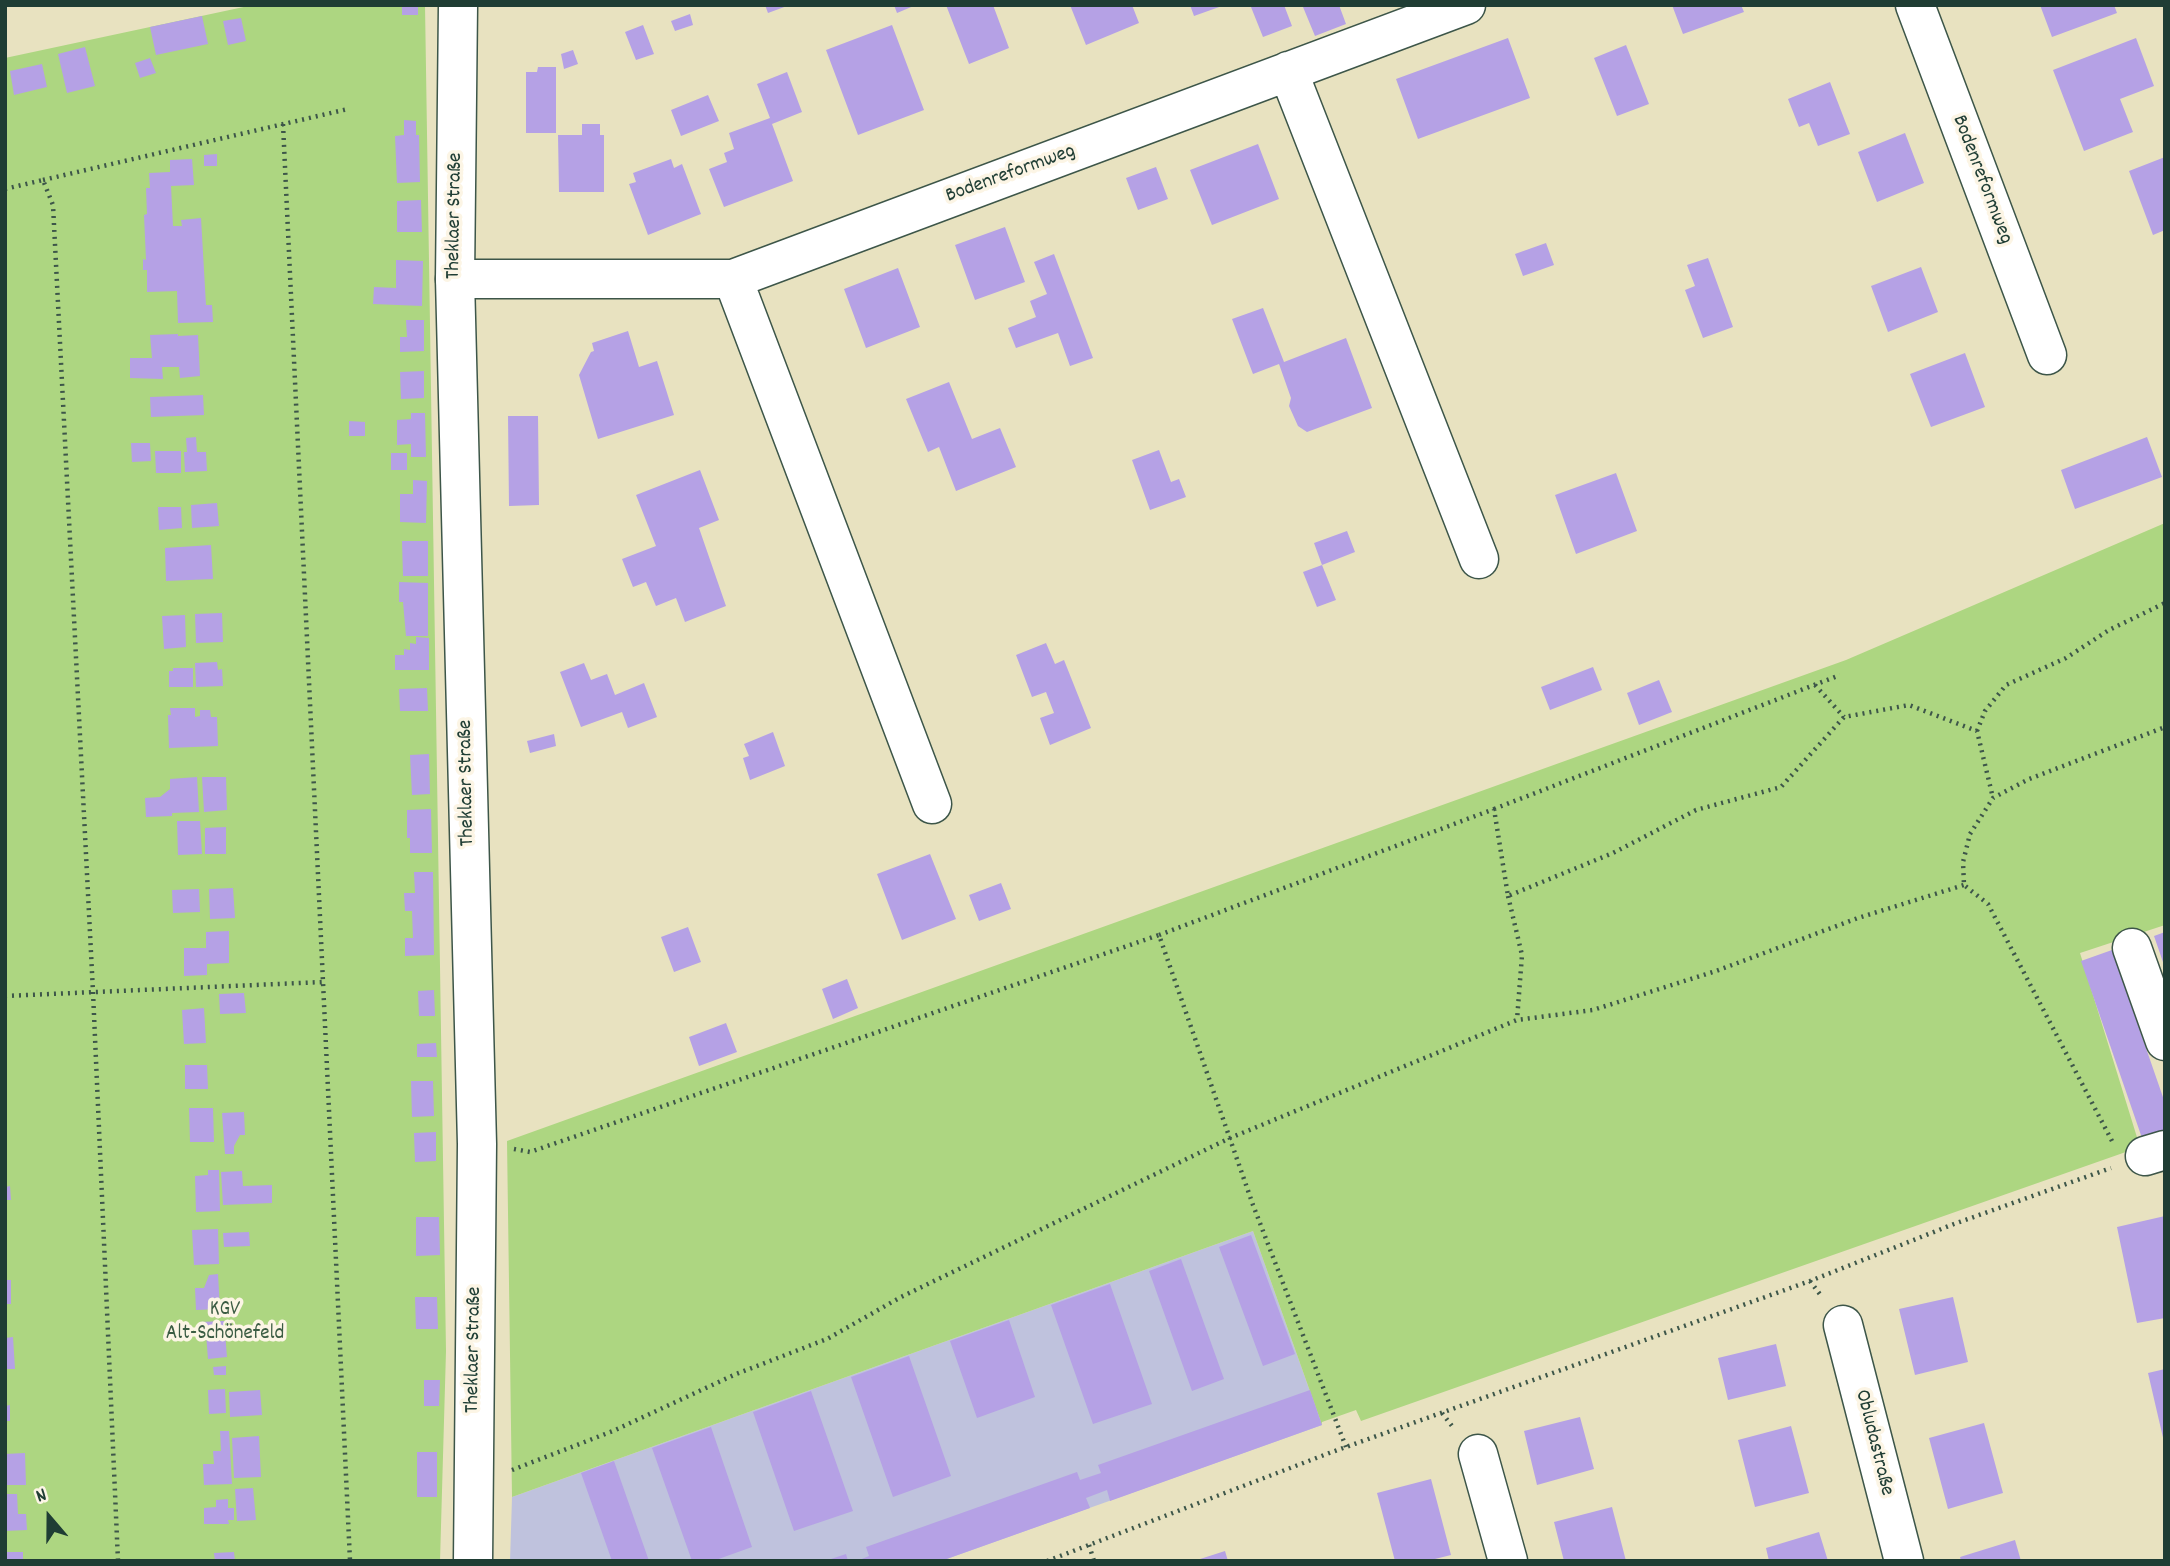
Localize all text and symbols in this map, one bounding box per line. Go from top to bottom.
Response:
street label: Bodenreformweg [1945,112,2017,248]
street label: Bodenreformweg [943,140,1079,210]
street label: Theklaer Straße [442,153,470,279]
street label: Theklaer Straße [454,720,482,846]
street label: Theklaer Straße [461,1287,489,1413]
park label: KGV Alt-Schönefeld [166,1298,284,1348]
street label: Obludastraße [1848,1387,1898,1499]
north arrow [14,1482,84,1552]
text: N [33,1483,51,1511]

